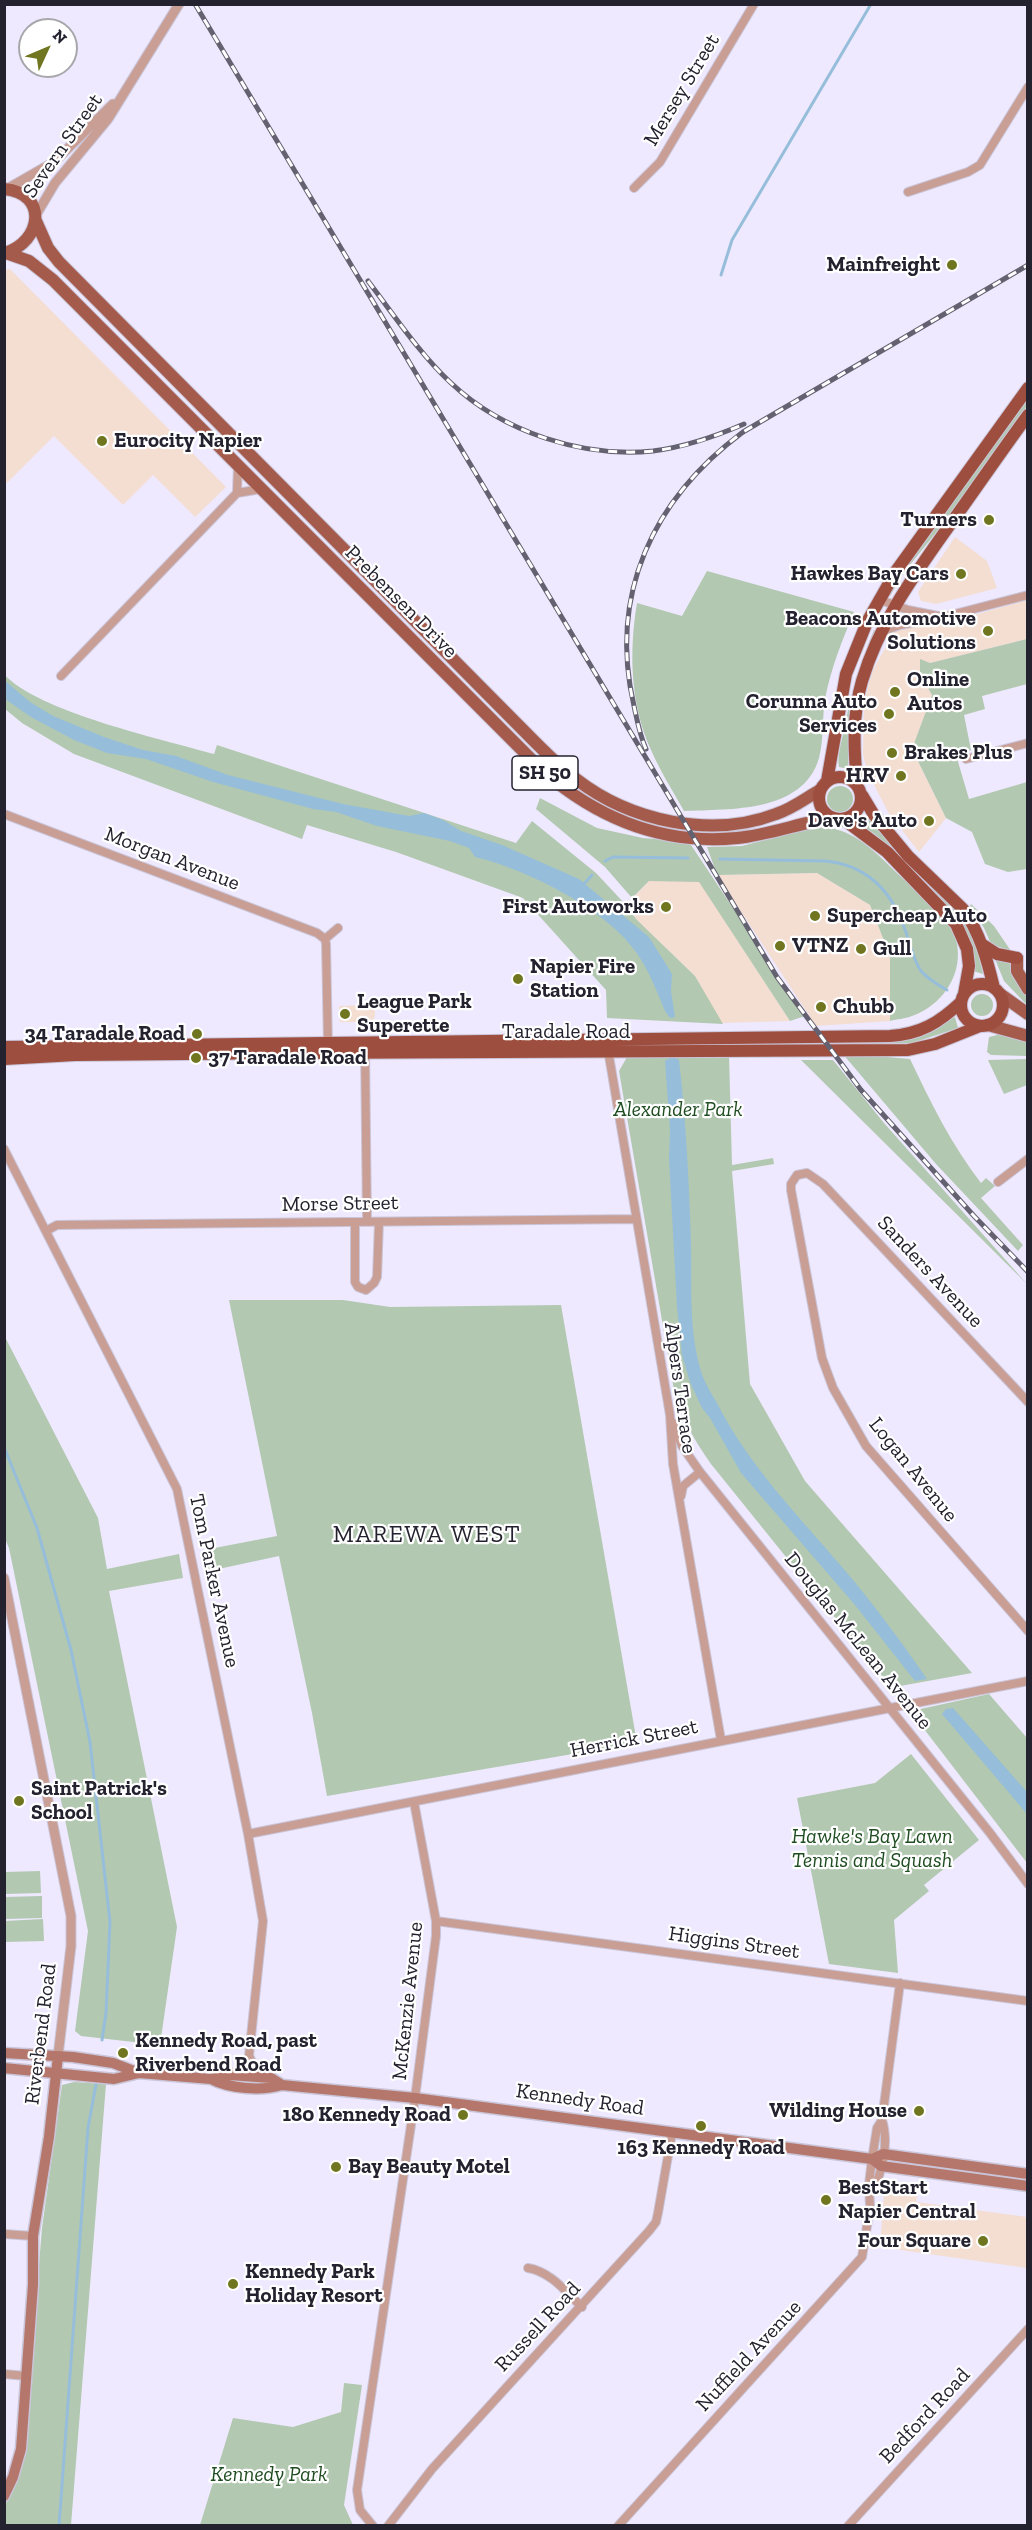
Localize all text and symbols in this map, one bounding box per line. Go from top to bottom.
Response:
north arrow [18,18,78,78]
text: N [49,26,71,48]
street label: Mersey Street [639,29,725,151]
street label: Severn Street [18,89,108,203]
place label: Mainfreight [827,252,940,278]
marker: Mainfreight [945,258,959,272]
place label: Eurocity Napier [114,428,262,454]
marker: Eurocity Napier [95,434,109,448]
place label: Turners [900,507,977,533]
marker: Turners [982,513,996,527]
street label: Prebensen Drive [339,540,463,664]
place label: Hawkes Bay Cars [791,561,949,587]
marker: Hawkes Bay Cars [954,567,968,581]
place label: Beacons Automotive Solutions [785,606,976,656]
marker: Beacons Automotive Solutions [981,624,995,638]
place label: Online Autos [907,667,969,717]
marker: Online Autos [888,685,902,699]
place label: Corunna Auto Services [746,689,877,739]
marker: Corunna Auto Services [882,707,896,721]
place label: Brakes Plus [904,740,1013,766]
marker: Brakes Plus [885,746,899,760]
road number: SH 50 [512,756,578,790]
place label: HRV [846,763,889,789]
marker: HRV [894,769,908,783]
place label: Dave's Auto [808,808,917,834]
marker: Dave's Auto [922,814,936,828]
street label: Morgan Avenue [101,822,243,896]
place label: First Autoworks [502,894,654,920]
marker: First Autoworks [659,900,673,914]
place label: Supercheap Auto [827,903,987,929]
marker: Supercheap Auto [808,909,822,923]
place label: VTNZ [792,933,848,959]
place label: Gull [873,936,912,962]
marker: VTNZ [773,939,787,953]
marker: Gull [854,942,868,956]
place label: Napier Fire Station [530,954,635,1004]
marker: Napier Fire Station [511,972,525,986]
place label: League Park Superette [357,989,472,1039]
place label: Chubb [833,994,894,1020]
marker: Chubb [814,1000,828,1014]
marker: League Park Superette [338,1007,352,1021]
street label: Taradale Road [502,1019,630,1045]
place label: 34 Taradale Road [25,1021,185,1047]
marker: 34 Taradale Road [190,1027,204,1041]
place label: 37 Taradale Road [208,1045,367,1071]
marker: 37 Taradale Road [189,1051,203,1065]
park label: Alexander Park [613,1097,743,1123]
street label: Morse Street [281,1190,399,1218]
street label: Sanders Avenue [872,1211,988,1333]
street label: Alpers Terrace [658,1321,702,1455]
street label: Logan Avenue [863,1413,963,1527]
street label: Tom Parker Avenue [183,1492,245,1670]
district label: MAREWA WEST [333,1521,521,1549]
street label: Douglas McLean Avenue [779,1547,937,1735]
street label: Herrick Street [568,1714,700,1764]
place label: Saint Patrick's School [31,1776,167,1826]
marker: Saint Patrick's School [12,1794,26,1808]
park label: Hawke's Bay Lawn Tennis and Squash [791,1824,953,1874]
street label: McKenzie Avenue [387,1921,429,2081]
street label: Higgins Street [667,1921,801,1965]
street label: Riverbend Road [20,1962,62,2106]
place label: Kennedy Road, past Riverbend Road [135,2028,317,2078]
marker: Kennedy Road, past Riverbend Road [116,2046,130,2060]
street label: Kennedy Road [514,2079,646,2121]
place label: Wilding House [769,2098,907,2124]
place label: 180 Kennedy Road [282,2102,451,2128]
marker: Wilding House [912,2104,926,2118]
marker: 180 Kennedy Road [456,2108,470,2122]
marker: 163 Kennedy Road [694,2119,708,2133]
place label: 163 Kennedy Road [617,2135,785,2161]
place label: Bay Beauty Motel [348,2154,510,2180]
marker: Bay Beauty Motel [329,2160,343,2174]
place label: BestStart Napier Central [838,2175,976,2225]
marker: BestStart Napier Central [819,2193,833,2207]
place label: Four Square [857,2228,971,2254]
marker: Four Square [976,2234,990,2248]
place label: Kennedy Park Holiday Resort [245,2259,383,2309]
marker: Kennedy Park Holiday Resort [226,2277,240,2291]
street label: Russell Road [490,2277,586,2377]
street label: Nuffield Avenue [691,2295,807,2417]
street label: Bedford Road [874,2363,976,2469]
park label: Kennedy Park [211,2462,327,2488]

